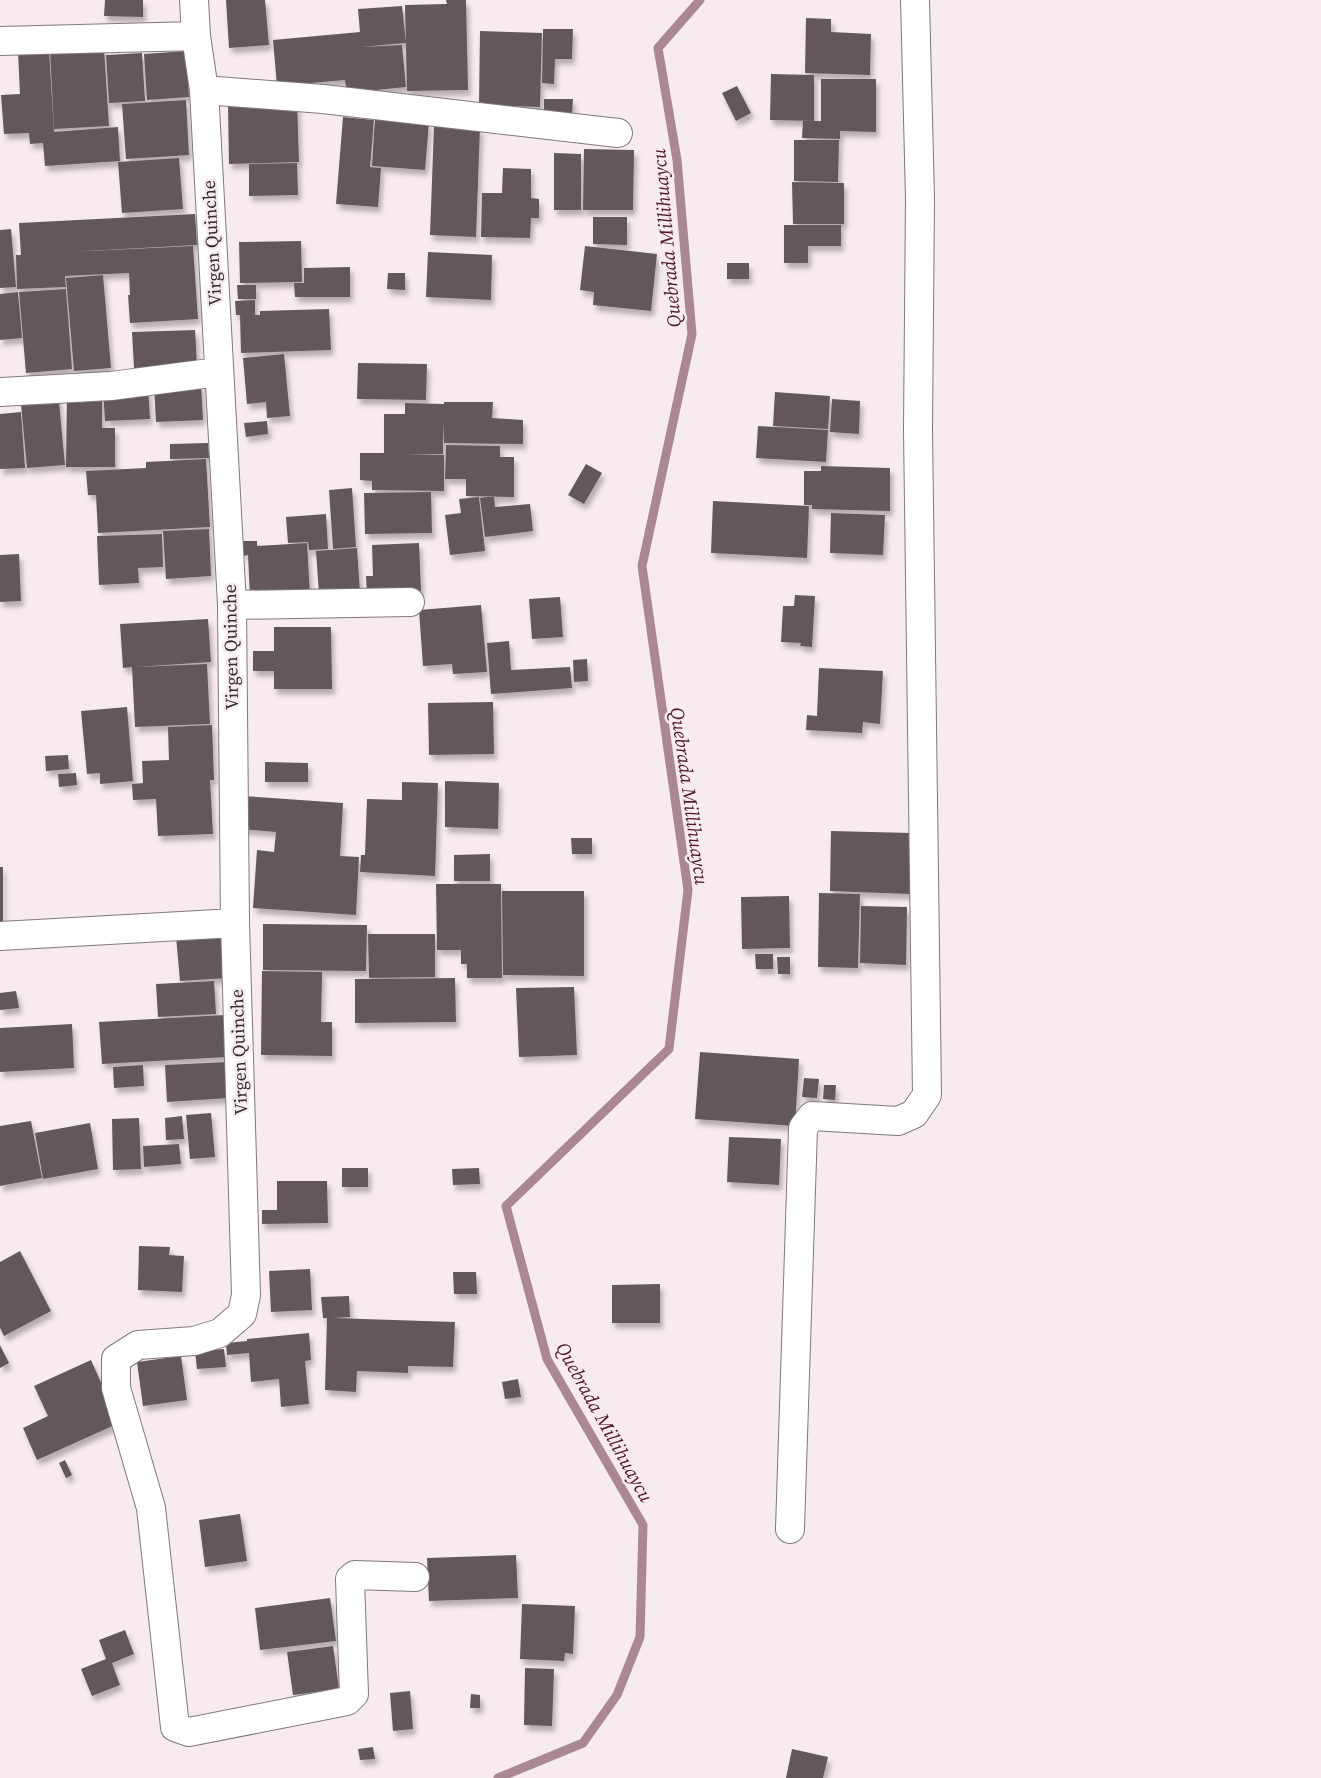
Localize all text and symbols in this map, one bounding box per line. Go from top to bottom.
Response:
water label: Quebrada Millihuaycu [645,147,687,328]
street label: Virgen Quinche [196,180,227,307]
street label: Virgen Quinche [217,584,244,710]
water label: Quebrada Millihuaycu [665,705,715,887]
street label: Virgen Quinche [224,989,253,1115]
water label: Quebrada Millihuaycu [550,1337,660,1507]

